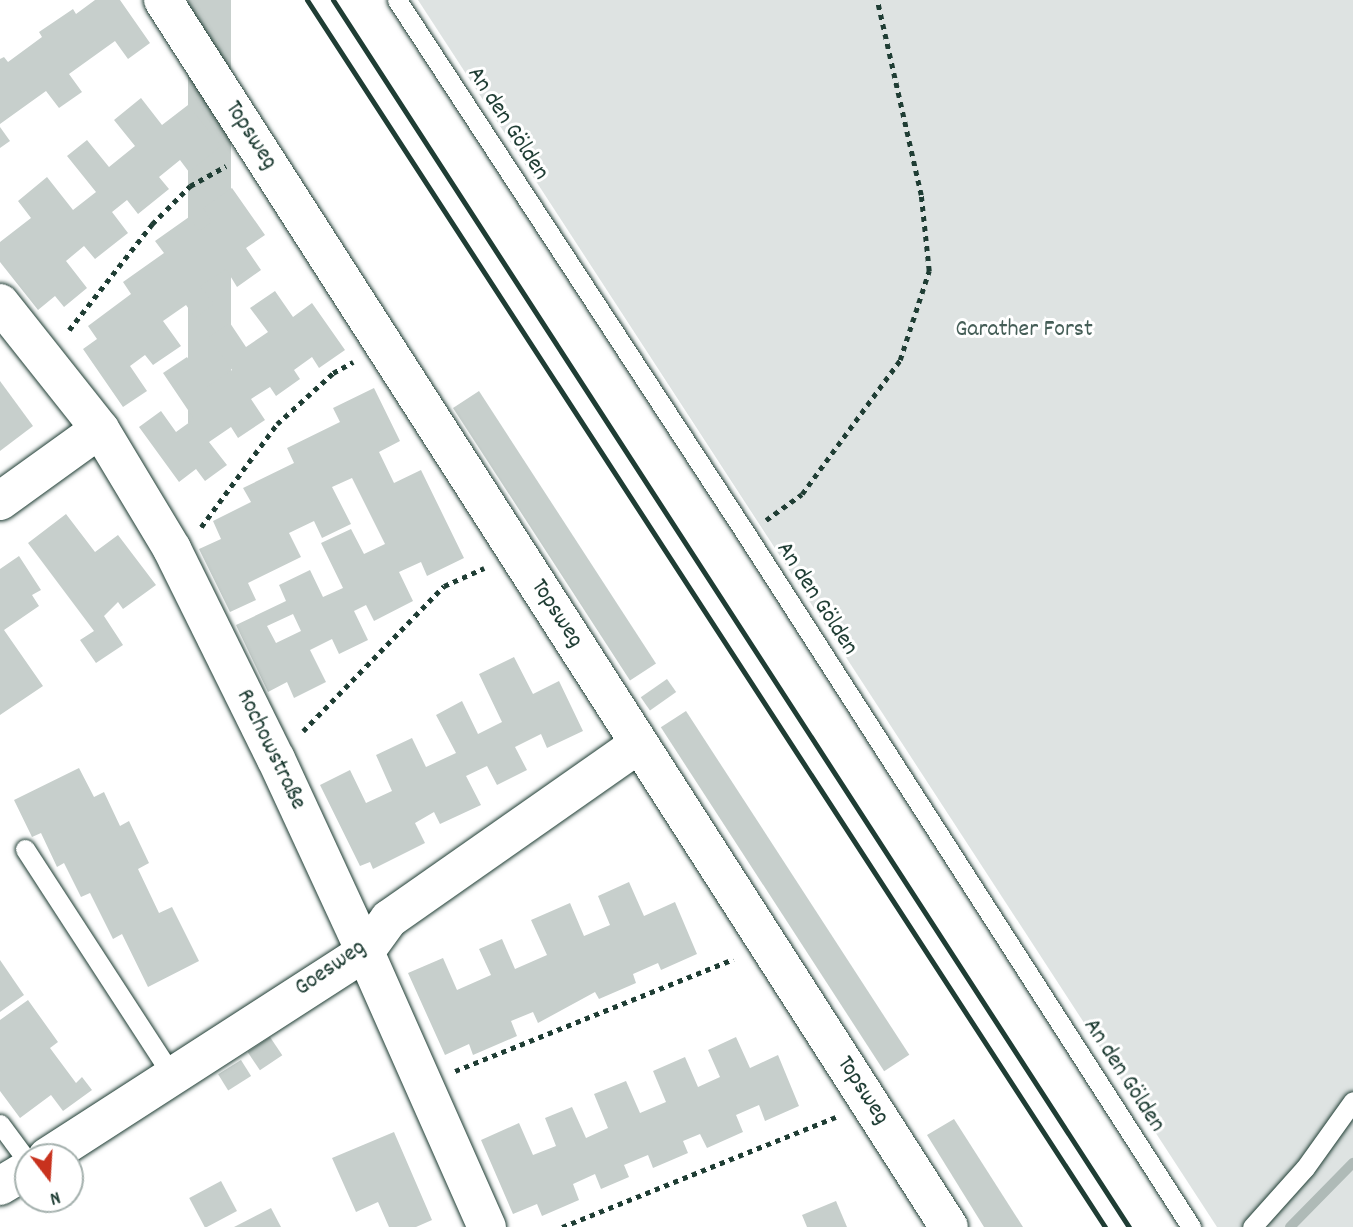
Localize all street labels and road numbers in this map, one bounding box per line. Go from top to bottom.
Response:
street label: An den Gölden [460,62,554,186]
street label: Topsweg [217,96,283,176]
street label: An den Gölden [769,537,863,661]
street label: Topsweg [523,574,589,654]
street label: Rochowstraße [229,685,311,815]
street label: Goesweg [290,934,372,1004]
street label: An den Gölden [1076,1014,1170,1138]
street label: Topsweg [829,1051,895,1131]

